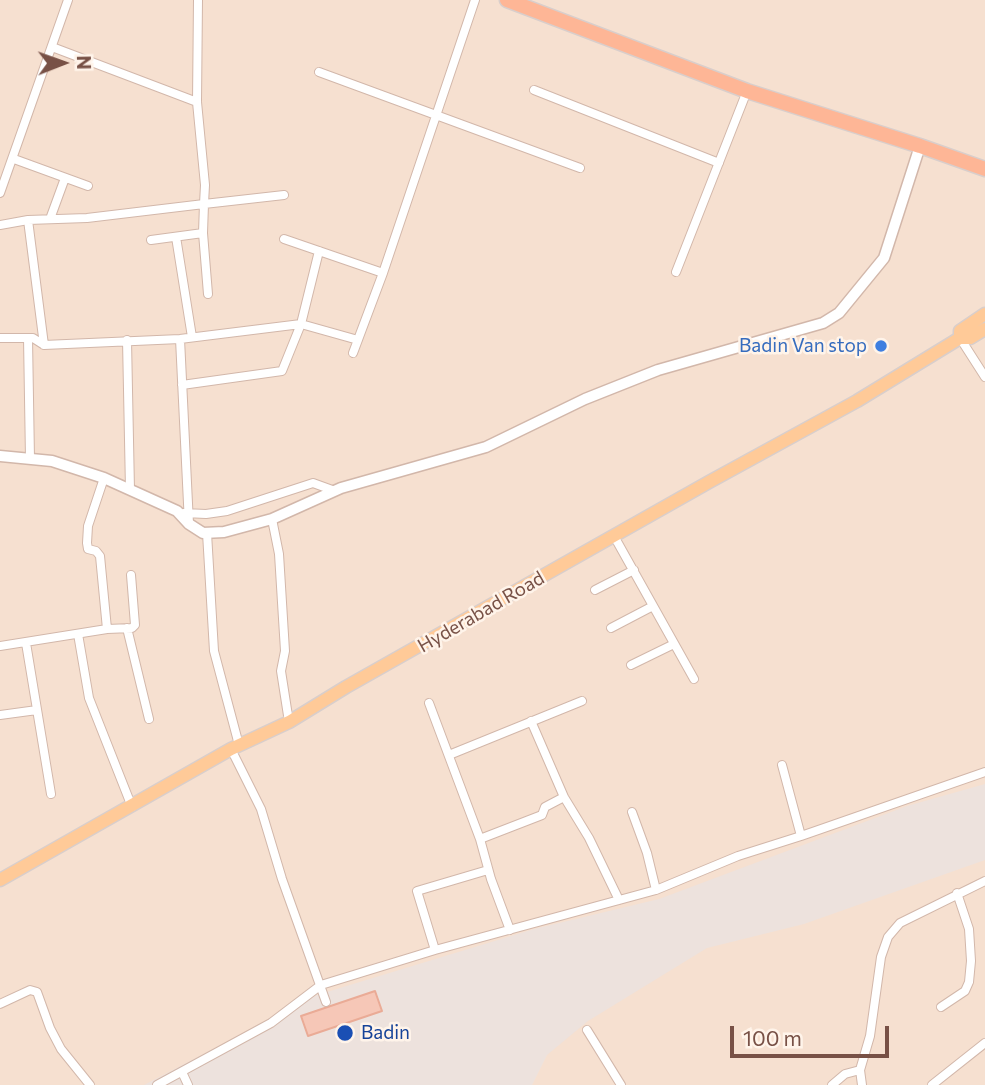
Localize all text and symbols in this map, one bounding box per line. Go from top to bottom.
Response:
north arrow [28,28,98,98]
text: N [73,55,96,70]
place label: Badin Van stop [739,335,867,357]
marker: Badin Van stop [873,338,889,354]
street label: Hyderabad Road [414,567,548,657]
scale bar [733,1012,892,1056]
place label: Badin [361,1022,410,1044]
marker: Badin [335,1023,355,1043]
text: 100 m [743,1025,802,1050]

